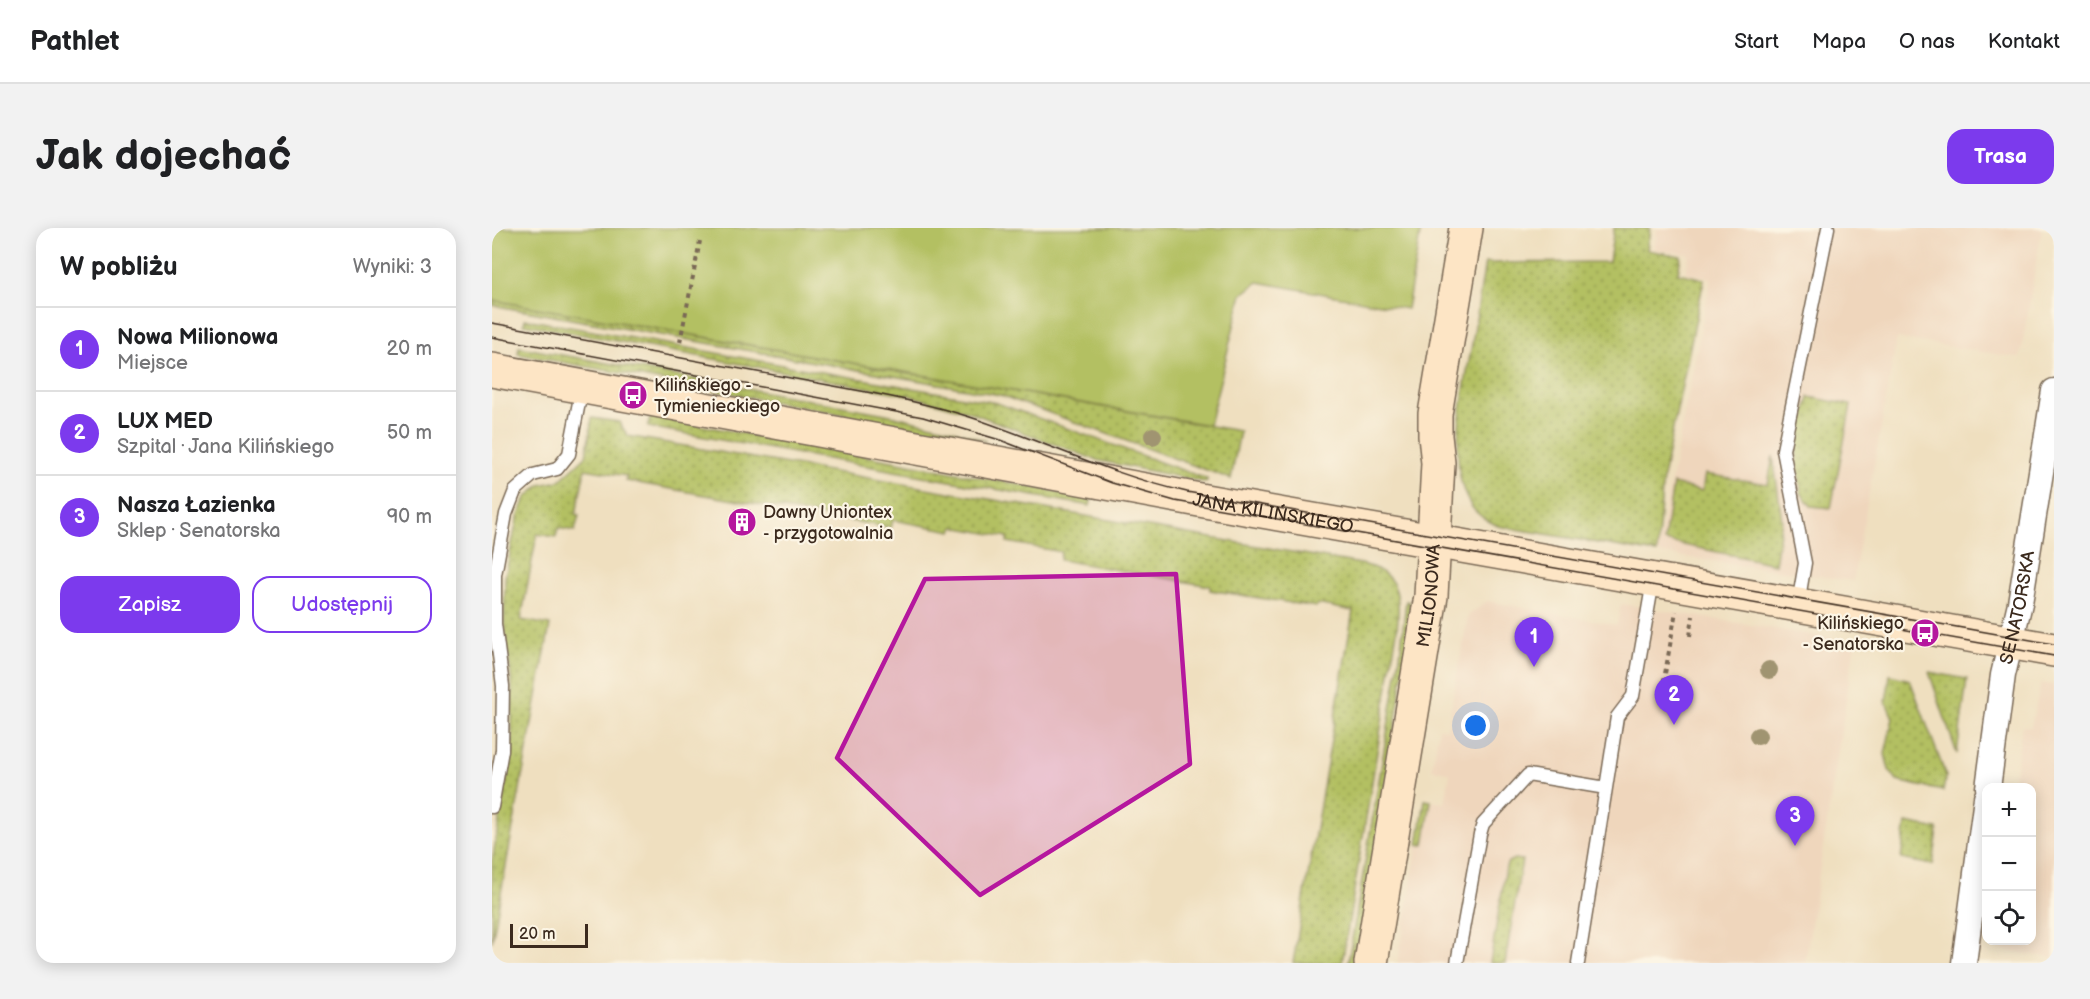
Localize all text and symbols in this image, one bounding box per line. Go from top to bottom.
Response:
text: Pathlet [30,25,119,58]
text: Start [1734,29,1779,54]
text: Mapa [1812,29,1866,54]
text: O nas [1899,29,1955,54]
text: Kontakt [1988,29,2060,54]
button: Trasa [1947,129,2054,184]
text: Jak dojechać [36,131,291,182]
text: W pobliżu [60,252,178,283]
text: Wyniki: 3 [353,255,432,279]
text: Nowa Milionowa [117,324,278,351]
text: 1 [75,337,84,361]
text: 20 m [387,337,432,361]
text: Miejsce [117,351,188,375]
place label: Kilińskiego - Tymienieckiego [654,375,780,417]
bus stop icon: Kilińskiego - Tymienieckiego [617,379,649,411]
text: LUX MED [117,408,213,435]
text: 2 [74,421,85,445]
text: 50 m [387,421,432,445]
text: Szpital · Jana Kilińskiego [117,435,334,459]
street label: JANA KILIŃSKIEGO [1191,488,1355,537]
text: Nasza Łazienka [117,492,276,519]
place label: Dawny Uniontex - przygotowalnia [763,502,893,544]
text: 3 [74,505,85,529]
text: 90 m [387,505,432,529]
building icon: Dawny Uniontex - przygotowalnia [726,506,758,538]
text: Sklep · Senatorska [117,519,281,543]
street label: MILIONOWA [1412,544,1444,649]
street label: SENATORSKA [1995,549,2039,666]
button: Zapisz [60,576,240,633]
button: Udostępnij [252,576,432,633]
place label: Kilińskiego - Senatorska [1802,613,1904,655]
bus stop icon: Kilińskiego - Senatorska [1909,617,1941,649]
pin: 1 [1514,618,1554,667]
pin: 2 [1654,676,1694,725]
your location [1461,711,1490,740]
map controls [1982,783,2036,945]
button: + [1982,783,2036,837]
pin: 3 [1776,796,1814,846]
button: − [1982,837,2036,891]
button: locate [1982,891,2036,945]
scale bar [510,921,588,948]
text: 20 m [519,925,555,944]

